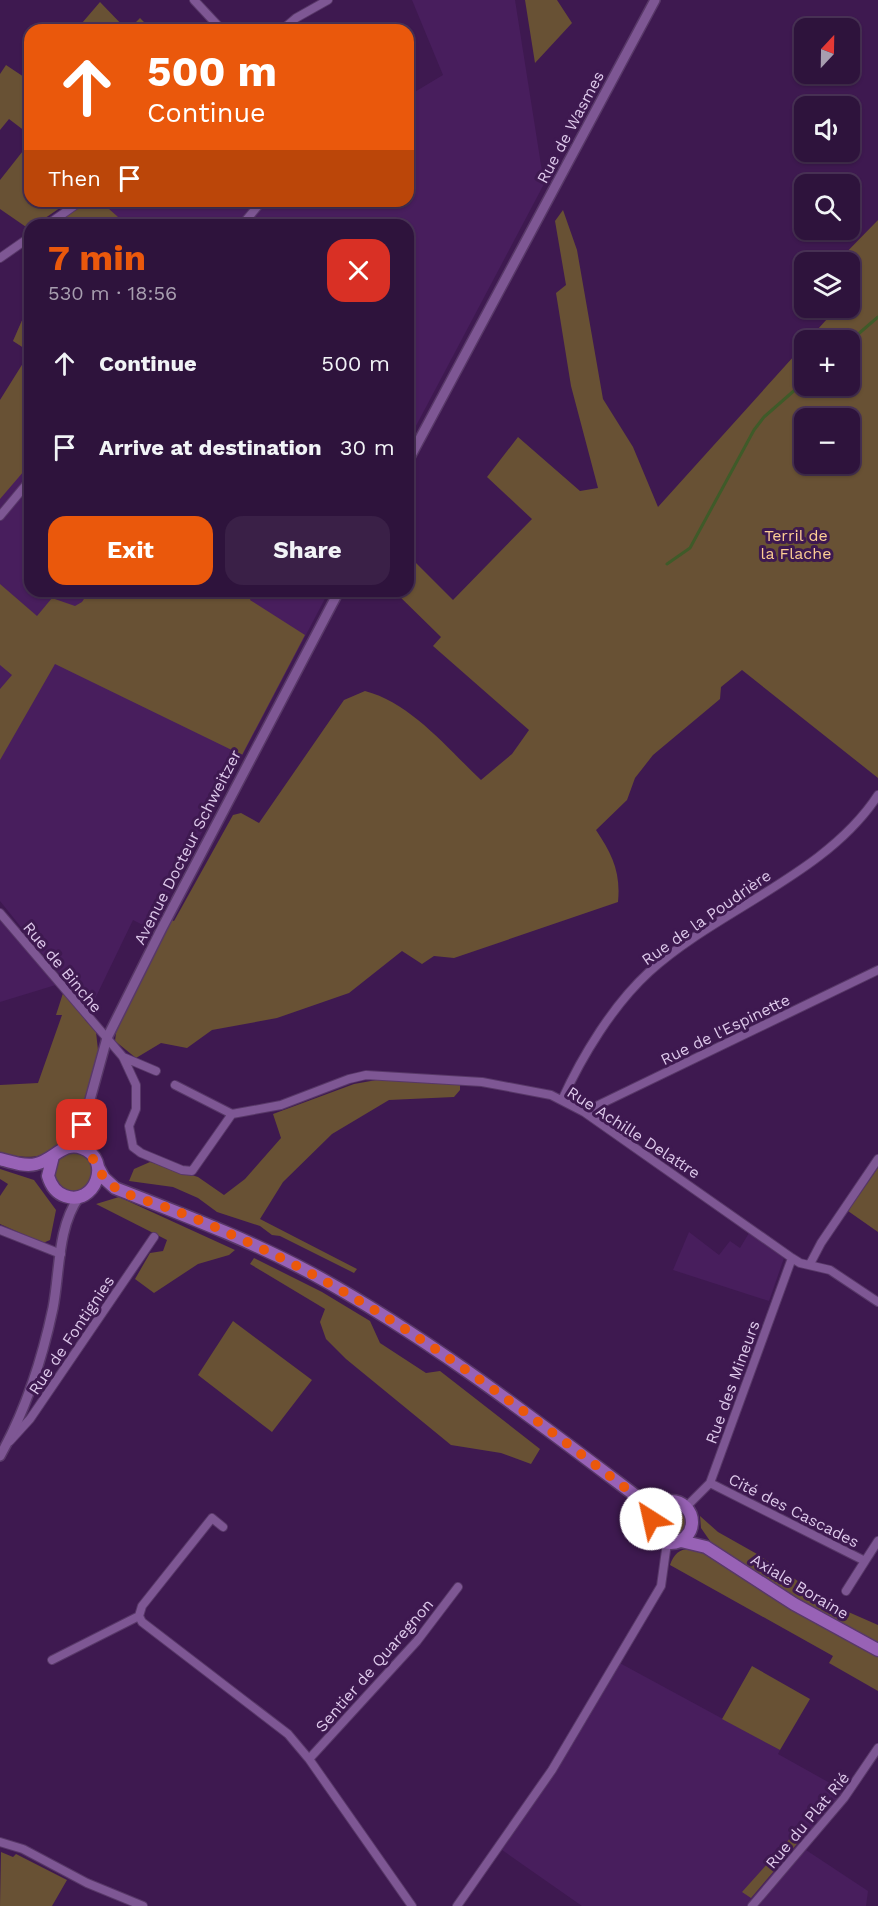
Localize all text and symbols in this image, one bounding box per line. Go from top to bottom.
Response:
north arrow [794,18,860,84]
map controls [794,18,860,474]
text: 500 m [147,47,277,96]
icon: ahead [48,48,126,126]
street label: Rue de Wasmes [533,68,608,187]
button: sound [794,96,860,162]
text: Continue [147,97,266,129]
icon: arrive [113,162,146,195]
text: Then [48,166,101,191]
button: search [794,174,860,240]
text: 7 min [48,237,146,279]
button: close [327,239,390,302]
button: layers [794,252,860,318]
text: 530 m · 18:56 [48,281,177,305]
button: + [794,330,860,396]
icon: ahead [48,347,81,380]
text: Continue [99,351,197,376]
text: 500 m [321,351,390,376]
button: − [794,408,860,474]
icon: arrive [48,431,81,464]
text: Arrive at destination [99,435,322,460]
text: 30 m [340,435,395,460]
button: Exit [48,516,213,585]
button: Share [225,516,390,585]
park label: Terril de la Flache [761,526,831,563]
street label: Avenue Docteur Schweitzer [130,746,245,948]
street label: Rue de la Poudrière [638,866,775,969]
street label: Rue de Binche [19,918,106,1016]
street label: Rue de l'Espinette [657,990,793,1069]
street label: Rue Achille Delattre [564,1082,704,1183]
pin [56,1099,107,1150]
icon: arrive [65,1108,98,1141]
street label: Rue de Fontignies [25,1272,118,1398]
street label: Rue des Mineurs [701,1318,764,1446]
street label: Cité des Cascades [725,1469,862,1552]
position arrow [619,1487,683,1551]
street label: Axiale Boraine [747,1550,852,1623]
street label: Sentier de Quaregnon [311,1595,437,1736]
street label: Rue du Plat Rié [762,1768,853,1872]

